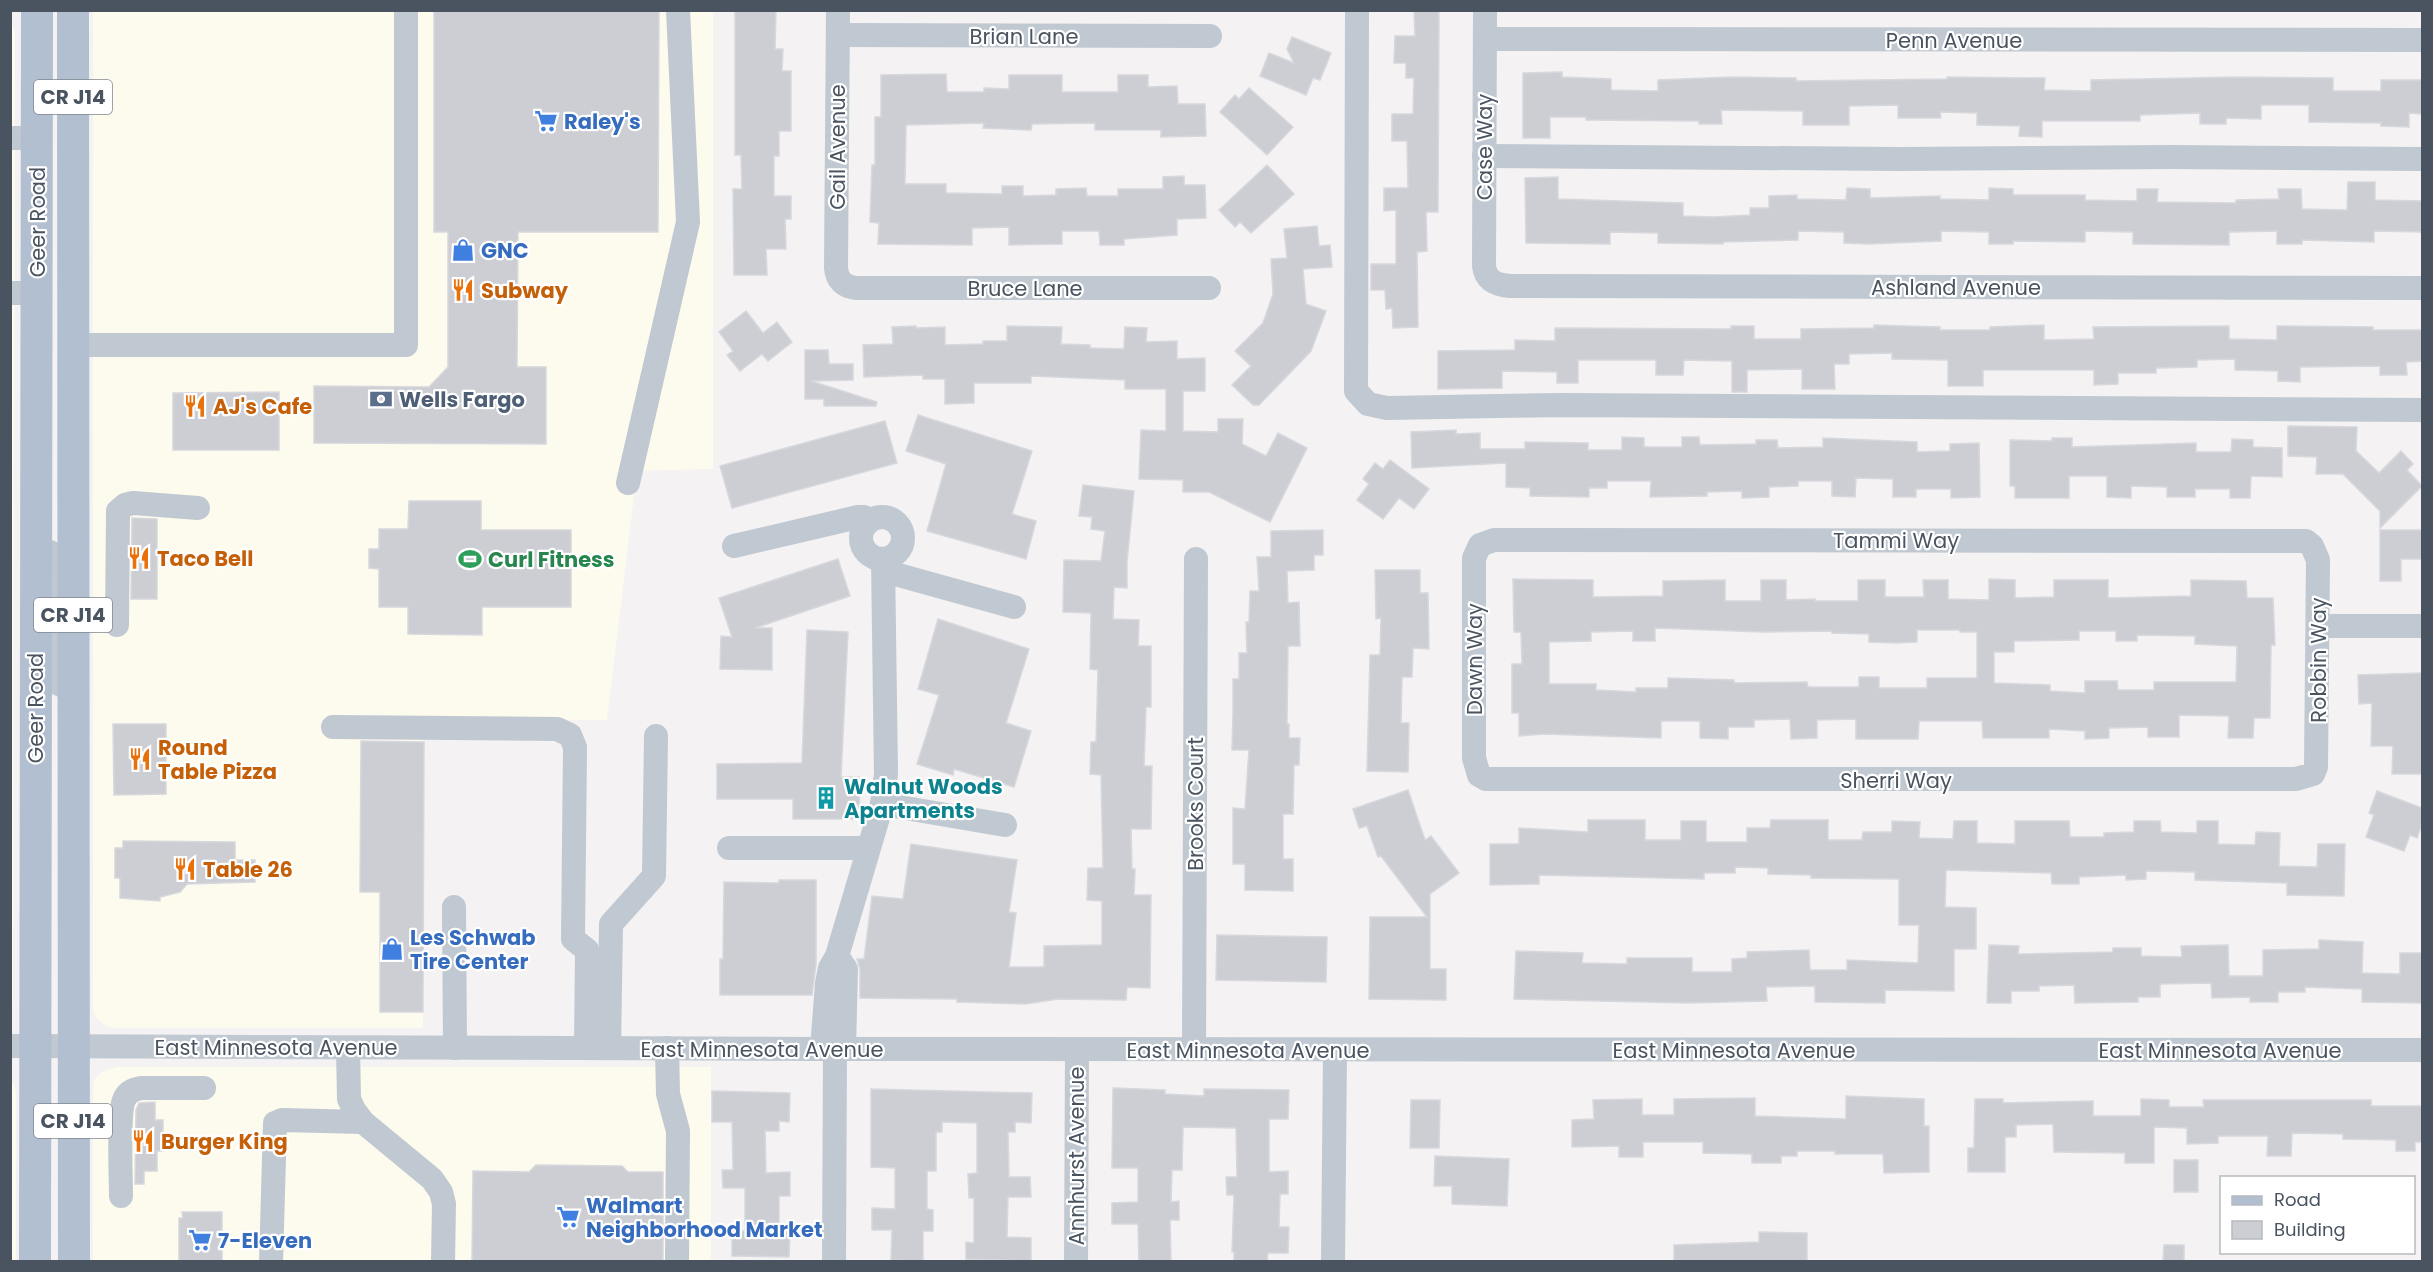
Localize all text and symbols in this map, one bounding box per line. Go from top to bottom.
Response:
street label: Brian Lane [970,22,1078,51]
street label: Penn Avenue [1886,26,2022,55]
road number: CR J14 [34,80,112,114]
street label: Gail Avenue [823,84,852,210]
street label: Case Way [1470,94,1499,200]
place label: Raley's [564,107,641,136]
supermarket icon: Raley's [533,108,559,134]
street label: Geer Road [23,167,52,277]
place label: GNC [481,236,529,265]
shop icon: GNC [450,237,476,263]
street label: Ashland Avenue [1871,273,2041,302]
street label: Bruce Lane [967,274,1083,303]
place label: Subway [481,276,569,305]
restaurant icon: Subway [450,277,476,303]
place label: Wells Fargo [399,385,525,414]
bank icon: Wells Fargo [368,386,394,412]
place label: AJ's Cafe [213,392,312,421]
restaurant icon: AJ's Cafe [182,393,208,419]
street label: Tammi Way [1833,526,1959,555]
place label: Taco Bell [157,544,253,573]
restaurant icon: Taco Bell [126,545,152,571]
place label: Curl Fitness [488,545,615,574]
sports icon: Curl Fitness [457,546,483,572]
street label: Robbin Way [2304,597,2333,723]
road number: CR J14 [34,598,112,632]
street label: Dawn Way [1460,603,1489,715]
street label: Geer Road [21,653,50,763]
place label: Round Table Pizza [158,733,277,786]
street label: Brooks Court [1181,737,1210,871]
restaurant icon: Round Table Pizza [127,746,153,772]
street label: Sherri Way [1840,766,1952,795]
place label: Walnut Woods Apartments [844,772,1003,825]
building icon: Walnut Woods Apartments [813,785,839,811]
place label: Table 26 [203,855,293,884]
restaurant icon: Table 26 [172,856,198,882]
place label: Les Schwab Tire Center [410,923,536,976]
shop icon: Les Schwab Tire Center [379,936,405,962]
street label: East Minnesota Avenue [154,1033,398,1062]
street label: East Minnesota Avenue [640,1035,884,1064]
street label: East Minnesota Avenue [1126,1036,1370,1065]
street label: East Minnesota Avenue [1612,1036,1856,1065]
street label: East Minnesota Avenue [2098,1036,2342,1065]
street label: Annhurst Avenue [1062,1067,1091,1245]
road number: CR J14 [34,1104,112,1138]
place label: Burger King [161,1127,288,1156]
restaurant icon: Burger King [130,1128,156,1154]
legend [2220,1176,2415,1254]
text: Road [2274,1187,2321,1212]
place label: Walmart Neighborhood Market [586,1191,823,1244]
supermarket icon: Walmart Neighborhood Market [555,1204,581,1230]
text: Building [2274,1217,2346,1242]
place label: 7-Eleven [218,1226,312,1255]
supermarket icon: 7-Eleven [187,1227,213,1253]

